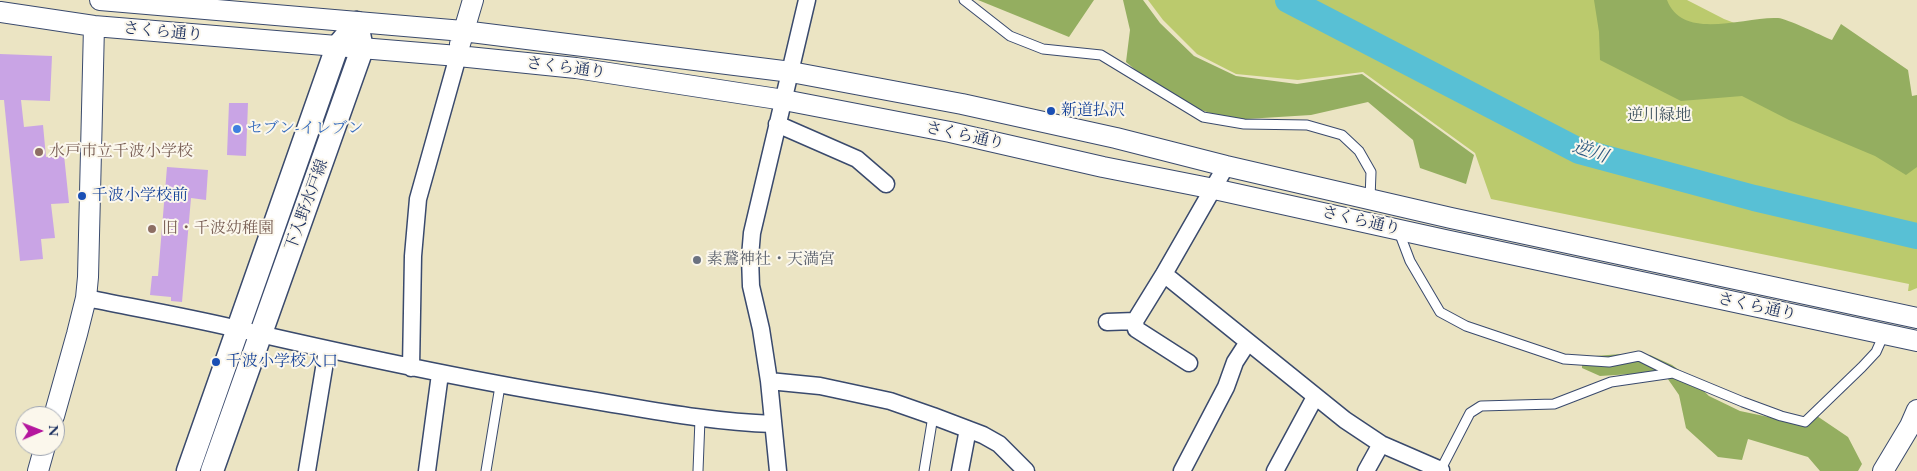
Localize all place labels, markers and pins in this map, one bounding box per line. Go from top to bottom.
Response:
place label: 新道払沢 [1061,101,1125,121]
marker: 新道払沢 [1045,105,1057,117]
place label: セブン-イレブン [247,119,363,139]
marker: セブン-イレブン [231,123,243,135]
place label: 水戸市立千波小学校 [49,142,193,162]
marker: 水戸市立千波小学校 [33,146,45,158]
place label: 千波小学校前 [92,186,188,206]
marker: 千波小学校前 [76,190,88,202]
place label: 旧・千波幼稚園 [162,219,274,239]
marker: 旧・千波幼稚園 [146,223,158,235]
place label: 素鵞神社・天満宮 [707,250,835,270]
marker: 素鵞神社・天満宮 [691,254,703,266]
place label: 千波小学校入口 [226,352,338,372]
marker: 千波小学校入口 [210,356,222,368]

